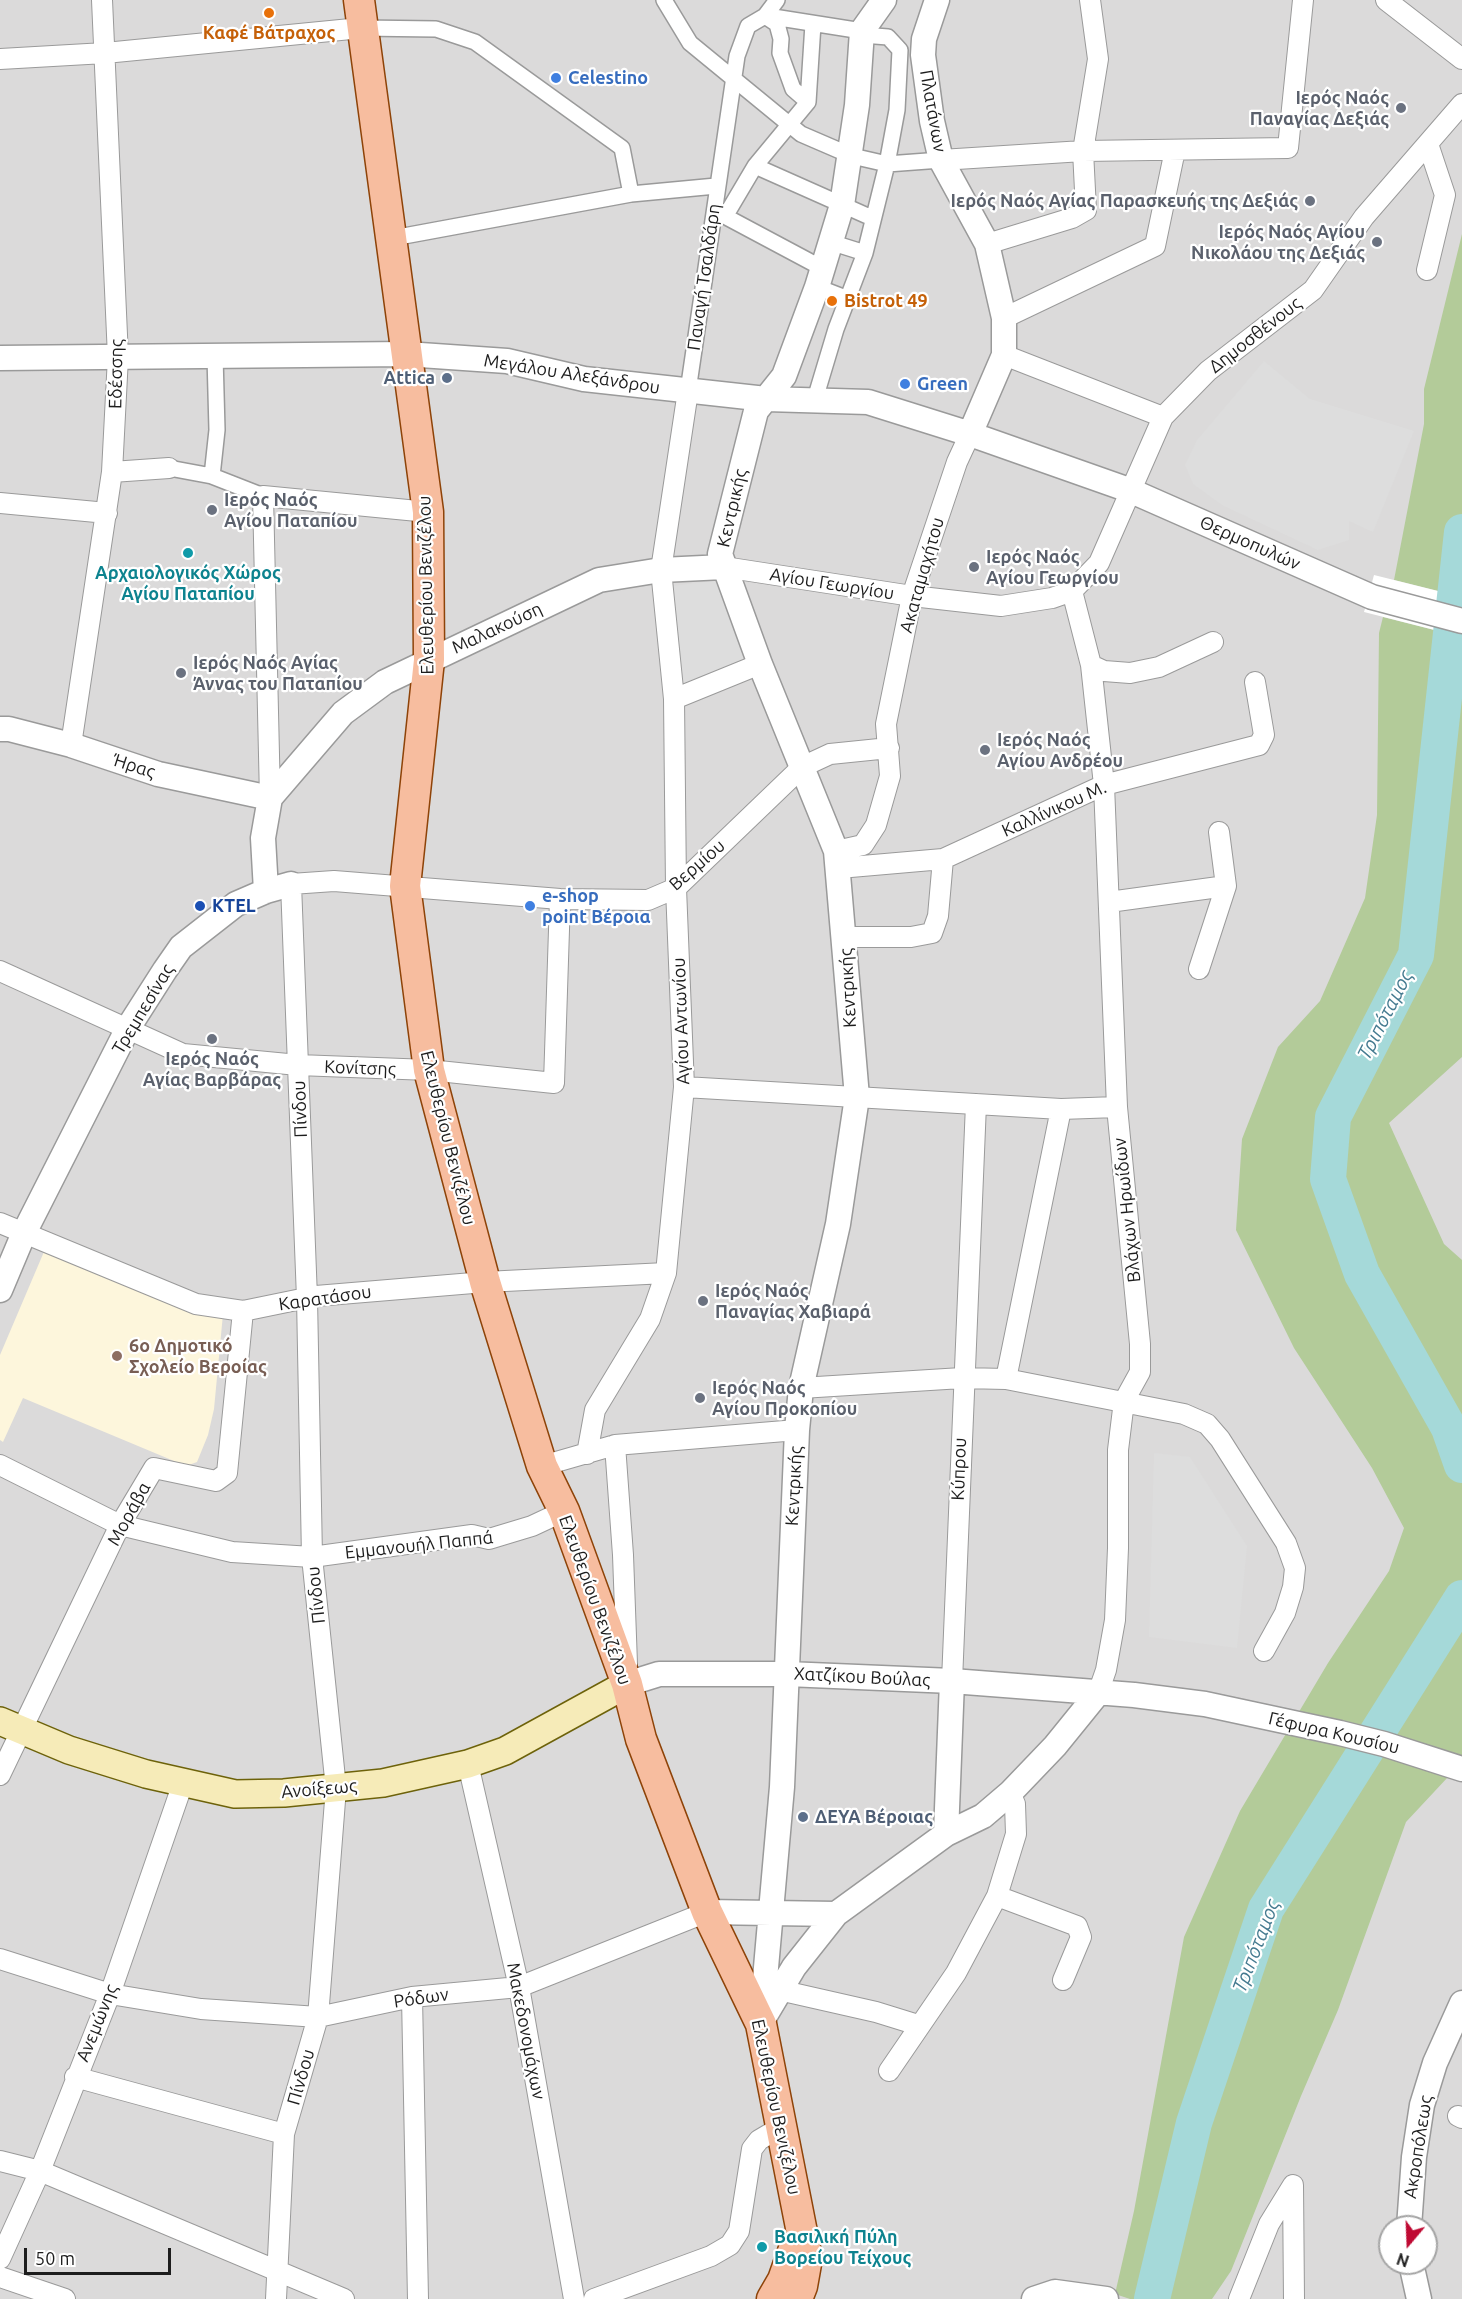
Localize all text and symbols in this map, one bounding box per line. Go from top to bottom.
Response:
marker: Καφέ Βάτραχος [262,6,276,20]
place label: Καφέ Βάτραχος [203,22,335,44]
place label: Celestino [568,67,648,89]
street label: Πλατάνων [915,68,951,154]
marker: Celestino [549,71,563,85]
place label: Ιερός Ναός Παναγίας Δεξιάς [1250,87,1389,130]
marker: Ιερός Ναός Παναγίας Δεξιάς [1394,101,1408,115]
place label: Ιερός Ναός Αγίας Παρασκευής της Δεξιάς [951,190,1298,212]
marker: Ιερός Ναός Αγίας Παρασκευής της Δεξιάς [1303,194,1317,208]
street label: Παναγή Τσαλδάρη [683,202,725,352]
place label: Ιερός Ναός Αγίου Νικολάου της Δεξιάς [1191,221,1365,264]
marker: Ιερός Ναός Αγίου Νικολάου της Δεξιάς [1370,235,1384,249]
place label: Bistrot 49 [844,290,928,312]
street label: Δημοσθένους [1205,292,1305,378]
marker: Bistrot 49 [825,294,839,308]
street label: Εδέσσης [105,339,127,409]
street label: Μεγάλου Αλεξάνδρου [482,349,662,399]
place label: Attica [384,367,435,389]
marker: Attica [440,371,454,385]
place label: Green [917,373,968,395]
marker: Green [898,377,912,391]
street label: Κεντρικής [712,467,752,549]
place label: Ιερός Ναός Αγίου Παταπίου [224,489,358,532]
street label: Ελευθερίου Βενιζέλου [414,495,438,675]
marker: Ιερός Ναός Αγίου Παταπίου [205,503,219,517]
street label: Θερμοπυλών [1196,511,1304,575]
street label: Ακαταμαχήτου [895,515,949,635]
marker: Αρχαιολογικός Χώρος Αγίου Παταπίου [181,546,195,560]
place label: Ιερός Ναός Αγίου Γεωργίου [986,546,1119,588]
marker: Ιερός Ναός Αγίου Γεωργίου [967,560,981,574]
place label: Αρχαιολογικός Χώρος Αγίου Παταπίου [95,562,281,604]
street label: Αγίου Γεωργίου [768,564,896,604]
street label: Μαλακούση [448,598,546,658]
place label: Ιερός Ναός Αγίας Άννας του Παταπίου [193,652,363,694]
marker: Ιερός Ναός Αγίας Άννας του Παταπίου [174,666,188,680]
place label: Ιερός Ναός Αγίου Ανδρέου [997,729,1123,771]
marker: Ιερός Ναός Αγίου Ανδρέου [978,743,992,757]
street label: Ήρας [110,749,158,783]
street label: Καλλίνικου Μ. [998,776,1110,842]
street label: Βερμίου [665,835,729,895]
place label: e-shop point Βέροια [542,885,650,928]
place label: KTEL [212,895,256,917]
marker: KTEL [193,899,207,913]
marker: e-shop point Βέροια [523,899,537,913]
street label: Κεντρικής [835,948,861,1028]
street label: Αγίου Αντωνίου [668,957,694,1085]
street label: Τρεμπεσίνας [108,960,178,1058]
water label: Τριπόταμος [1352,966,1418,1064]
marker: Ιερός Ναός Αγίας Βαρβάρας [205,1032,219,1046]
place label: Ιερός Ναός Αγίας Βαρβάρας [143,1048,281,1090]
street label: Ελευθερίου Βενιζέλου [416,1049,480,1227]
street label: Κονίτσης [324,1056,396,1080]
street label: Πίνδου [288,1080,312,1138]
street label: Βλάχων Ηρωίδων [1109,1137,1145,1283]
place label: Ιερός Ναός Παναγίας Χαβιαρά [715,1280,871,1322]
street label: Καρατάσου [277,1281,373,1315]
marker: Ιερός Ναός Παναγίας Χαβιαρά [696,1294,710,1308]
place label: 6ο Δημοτικό Σχολείο Βεροίας [129,1335,267,1378]
marker: 6ο Δημοτικό Σχολείο Βεροίας [110,1349,124,1363]
place label: Ιερός Ναός Αγίου Προκοπίου [712,1377,857,1420]
marker: Ιερός Ναός Αγίου Προκοπίου [693,1391,707,1405]
street label: Κύπρου [947,1437,971,1501]
street label: Κεντρικής [781,1446,807,1526]
street label: Μοράβα [103,1478,155,1550]
street label: Ελευθερίου Βενιζέλου [554,1512,636,1688]
street label: Εμμανουήλ Παππά [344,1526,494,1564]
street label: Πίνδου [302,1565,330,1625]
street label: Χατζίκου Βούλας [793,1663,931,1691]
street label: Γέφυρα Κουσίου [1266,1707,1402,1759]
street label: Ανοίξεως [280,1775,358,1803]
place label: ΔΕΥΑ Βέροιας [815,1806,933,1828]
marker: ΔΕΥΑ Βέροιας [796,1810,810,1824]
water label: Τριπόταμος [1227,1896,1285,1996]
street label: Μακεδονομάχων [502,1961,550,2101]
street label: Ανεμώνης [72,1981,122,2065]
street label: Ρόδων [392,1983,450,2013]
street label: Ελευθερίου Βενιζέλου [747,2017,805,2197]
street label: Πίνδου [283,2046,319,2108]
street label: Ακροπόλεως [1399,2094,1437,2200]
north arrow [1378,2215,1438,2275]
place label: Βασιλική Πύλη Βορείου Τείχους [774,2226,911,2268]
scale bar [27,2236,174,2274]
marker: Βασιλική Πύλη Βορείου Τείχους [755,2240,769,2254]
text: 50 m [35,2248,75,2268]
text: N [1394,2250,1411,2271]

